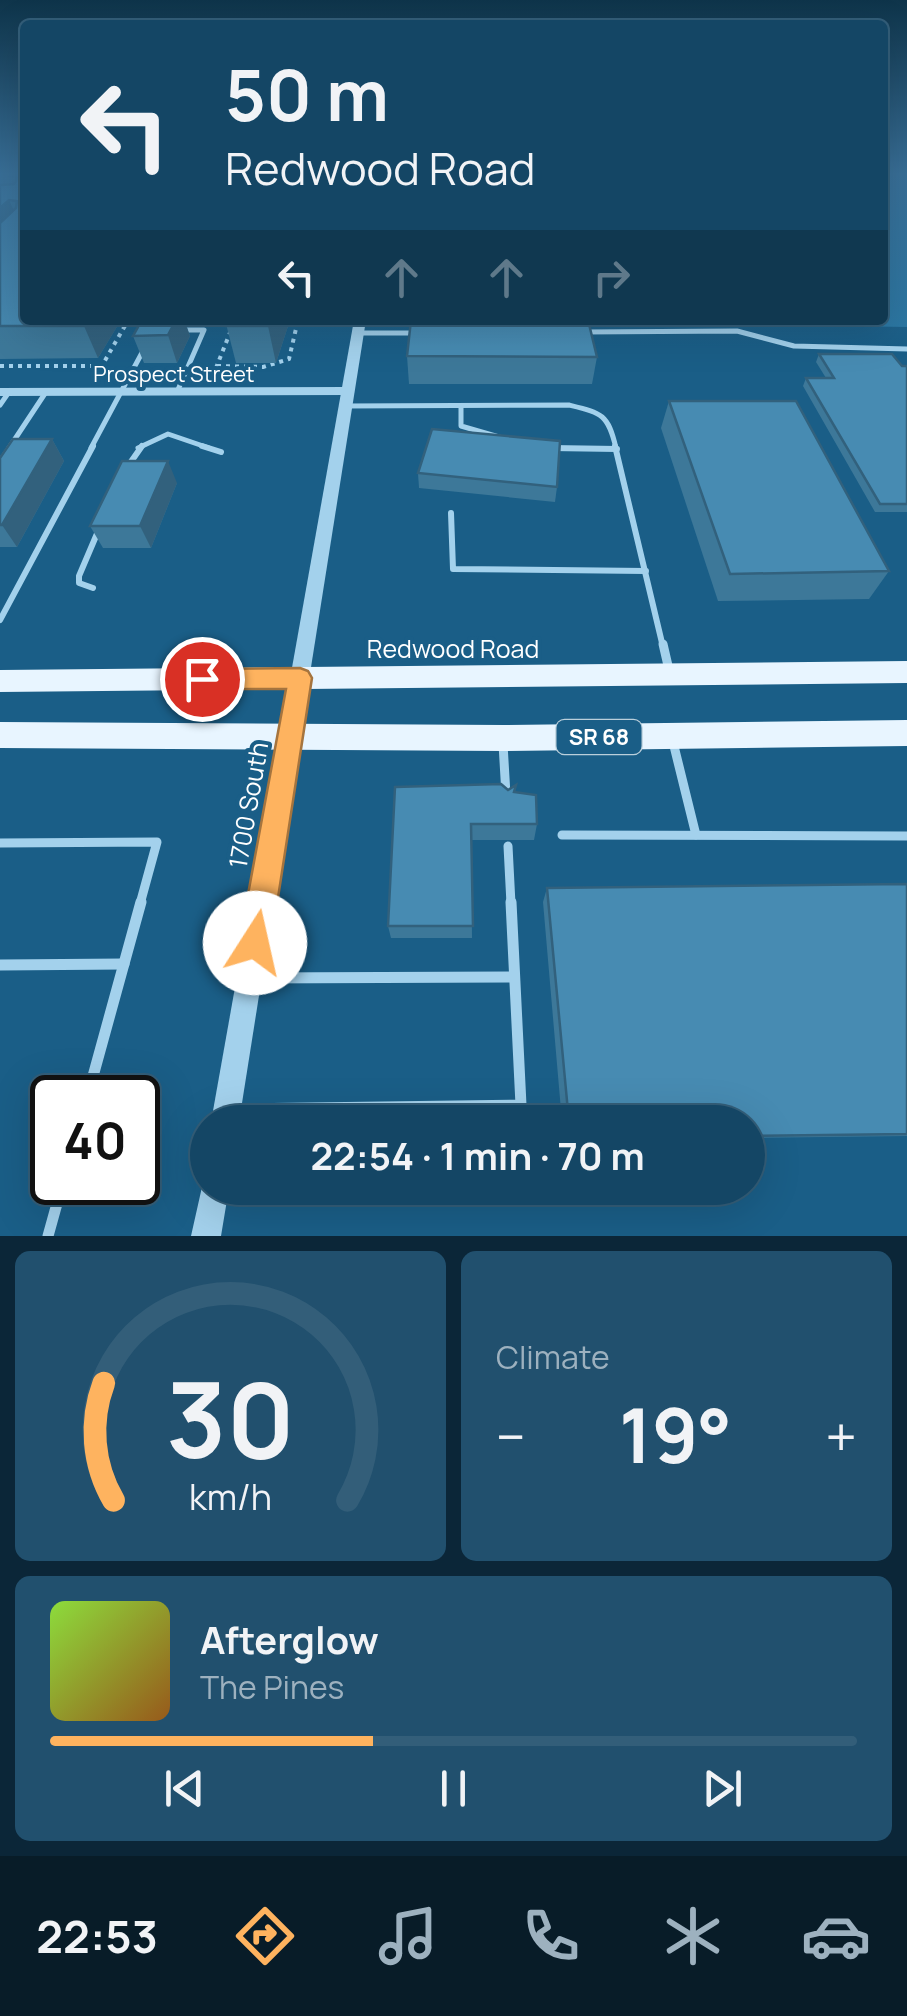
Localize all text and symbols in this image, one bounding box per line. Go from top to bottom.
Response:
text: 50 m [225,46,389,142]
icon: left [60,60,190,190]
text: Redwood Road [225,137,536,199]
icon: left [269,250,324,305]
icon: ahead [374,250,429,305]
icon: ahead [479,250,534,305]
icon: right [584,250,639,305]
street label: Prospect Street [93,359,255,389]
street label: Redwood Road [367,631,539,666]
pin [160,637,245,722]
icon: arrive [175,652,230,707]
road number: SR 68 [556,720,642,754]
street label: 1700 South [220,739,276,871]
position arrow [203,891,307,995]
speed limit sign: 40 [30,1075,160,1205]
text: 22:54 · 1 min · 70 m [310,1129,645,1181]
text: Climate [496,1335,610,1379]
text: 30 [166,1347,295,1489]
text: 19° [619,1383,732,1486]
text: − [496,1398,526,1474]
text: + [825,1398,857,1474]
text: km/h [189,1472,272,1521]
text: Afterglow [200,1613,379,1665]
text: The Pines [200,1665,344,1709]
icon: previous [157,1761,212,1816]
icon: pause [426,1761,481,1816]
icon: next [695,1761,750,1816]
icon: directions [230,1901,300,1971]
icon: music [373,1901,443,1971]
icon: phone [516,1901,586,1971]
icon: climate [658,1901,728,1971]
icon: car [801,1901,871,1971]
text: 22:53 [36,1905,158,1967]

